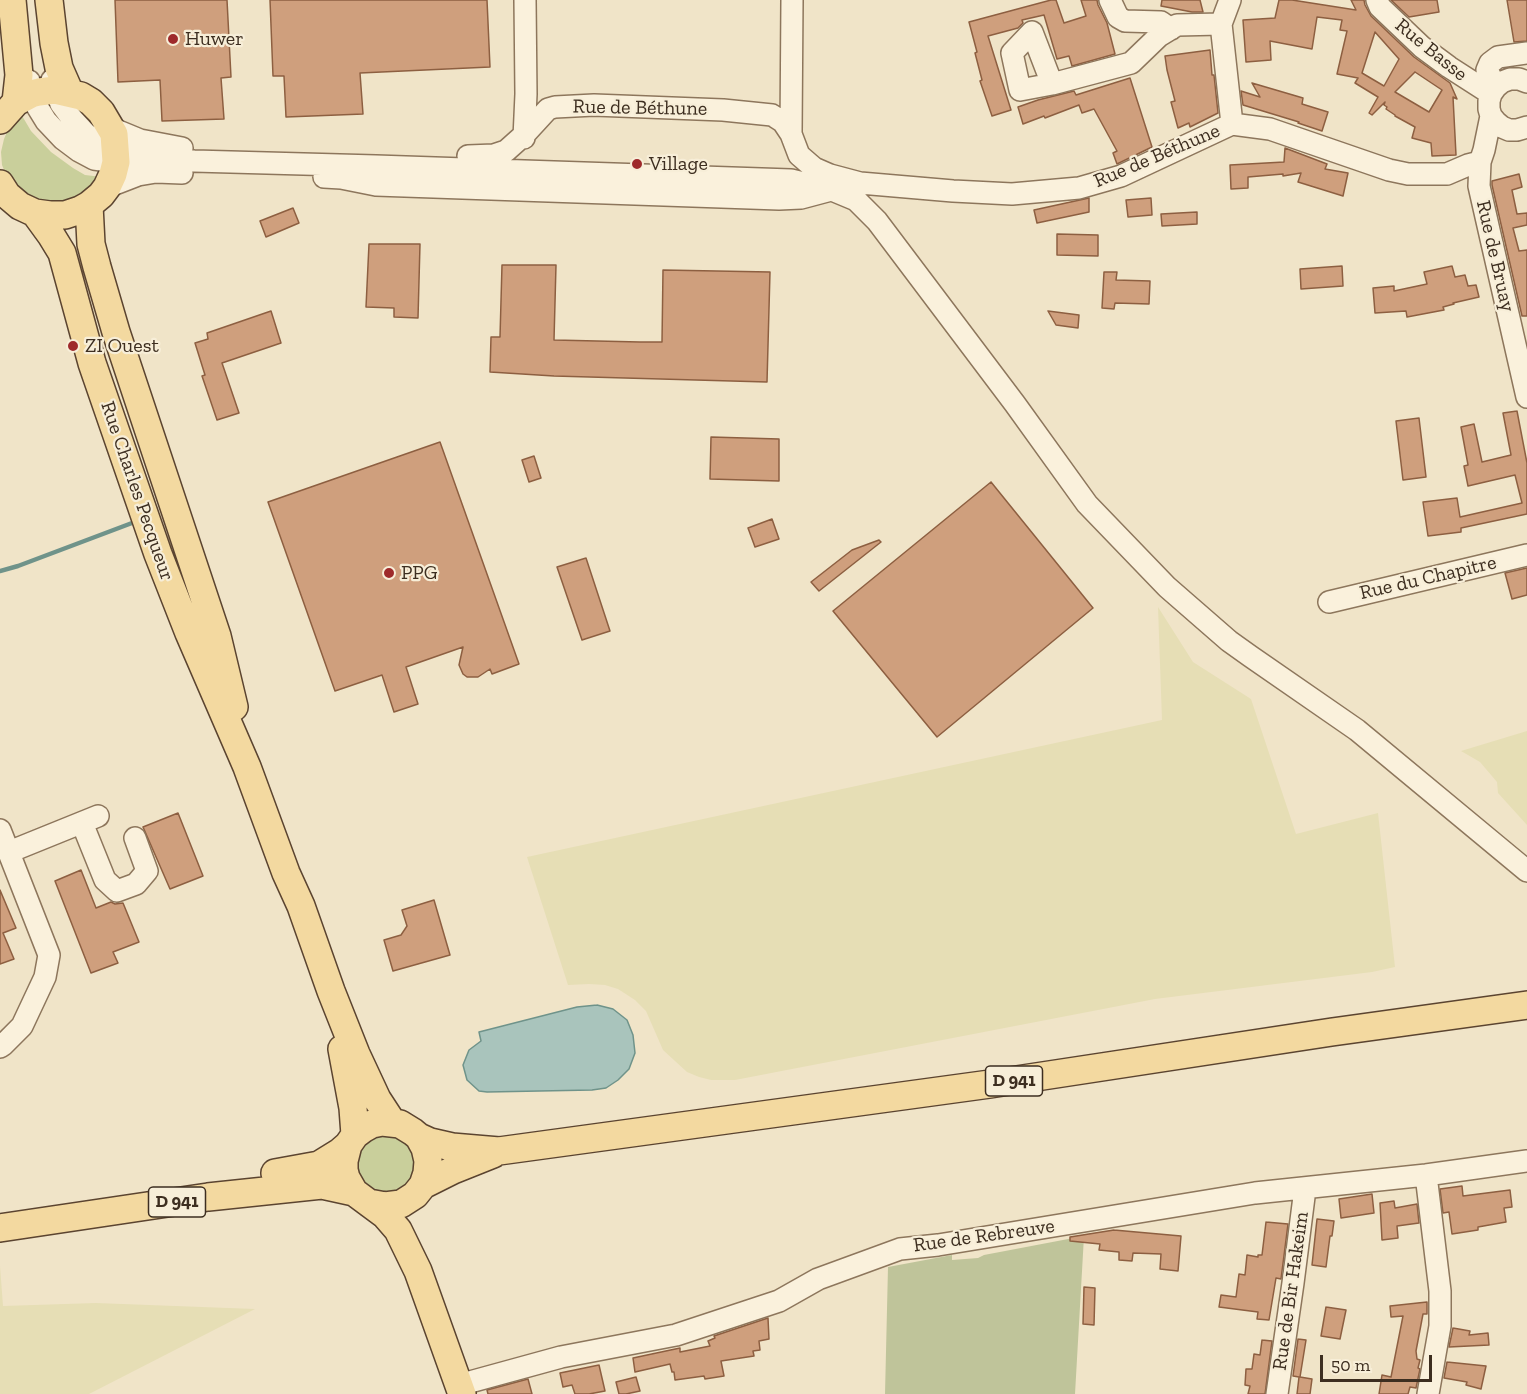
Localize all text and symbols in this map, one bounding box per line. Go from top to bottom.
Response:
street label: Rue Basse [1390,14,1472,86]
place label: Huwer [185,27,244,51]
marker: Huwer [166,32,180,46]
street label: Rue de Béthune [573,95,707,121]
street label: Rue de Béthune [1090,119,1224,193]
place label: Village [649,152,708,176]
marker: Village [630,157,644,171]
street label: Rue de Bruay [1471,198,1519,314]
place label: ZI Ouest [85,334,159,358]
marker: ZI Ouest [66,339,80,353]
street label: Rue Charles Pecqueur [95,398,179,584]
street label: Rue du Chapitre [1357,551,1499,605]
place label: PPG [401,561,438,585]
marker: PPG [382,566,396,580]
road number: D 941 [986,1066,1042,1096]
road number: D 941 [148,1187,206,1217]
street label: Rue de Bir Hakeim [1268,1210,1314,1372]
street label: Rue de Rebreuve [912,1214,1056,1258]
scale bar [1323,1343,1436,1381]
text: 50 m [1331,1354,1370,1376]

